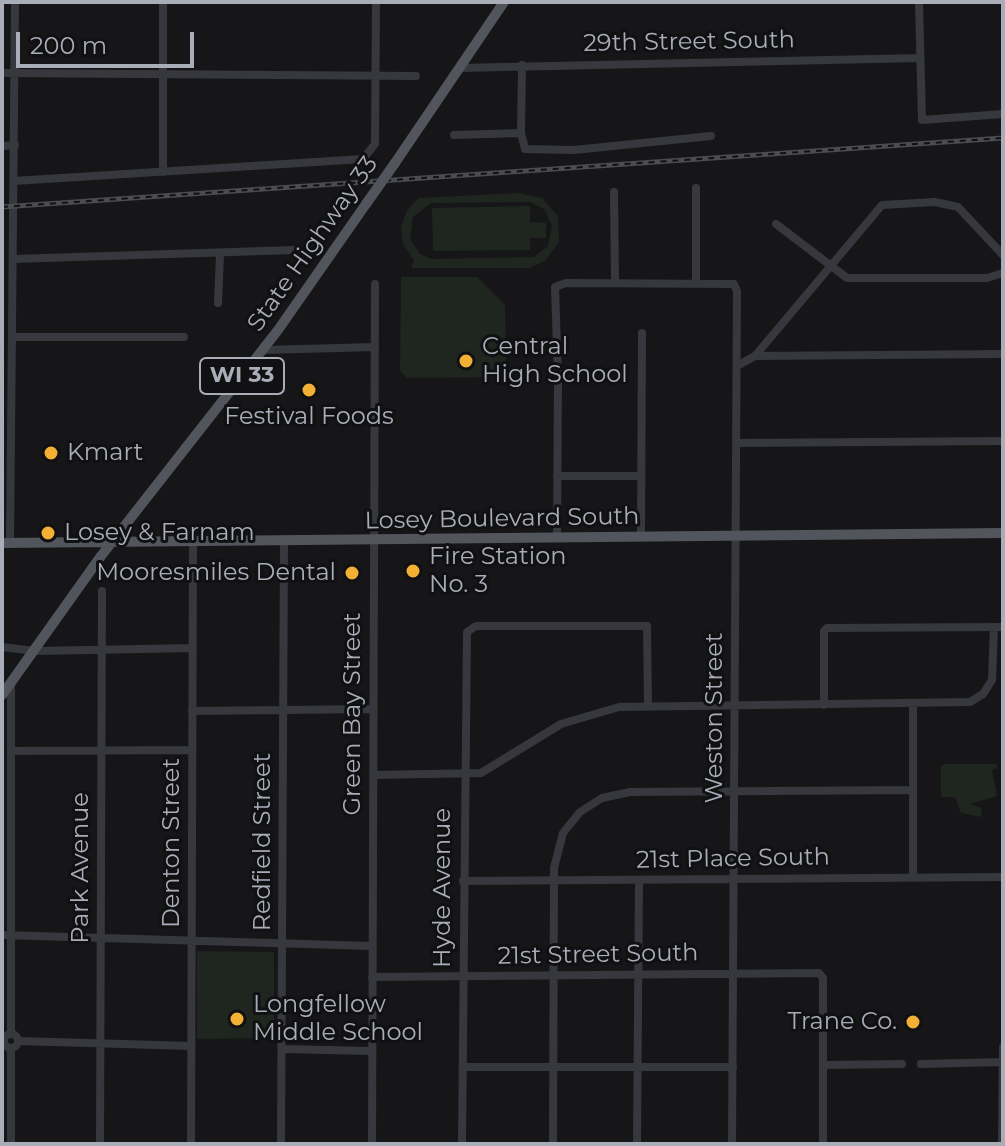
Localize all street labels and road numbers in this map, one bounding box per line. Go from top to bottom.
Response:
street label: 29th Street South [583,26,795,58]
street label: State Highway 33 [242,151,384,337]
road number: WI 33 [200,358,284,394]
street label: Losey Boulevard South [364,502,640,536]
street label: Green Bay Street [339,612,367,816]
street label: Weston Street [701,633,729,803]
street label: Redfield Street [249,753,277,931]
street label: Denton Street [158,758,186,928]
street label: Park Avenue [67,792,95,944]
street label: Hyde Avenue [429,808,457,968]
street label: 21st Place South [636,843,830,875]
street label: 21st Street South [497,939,699,971]

